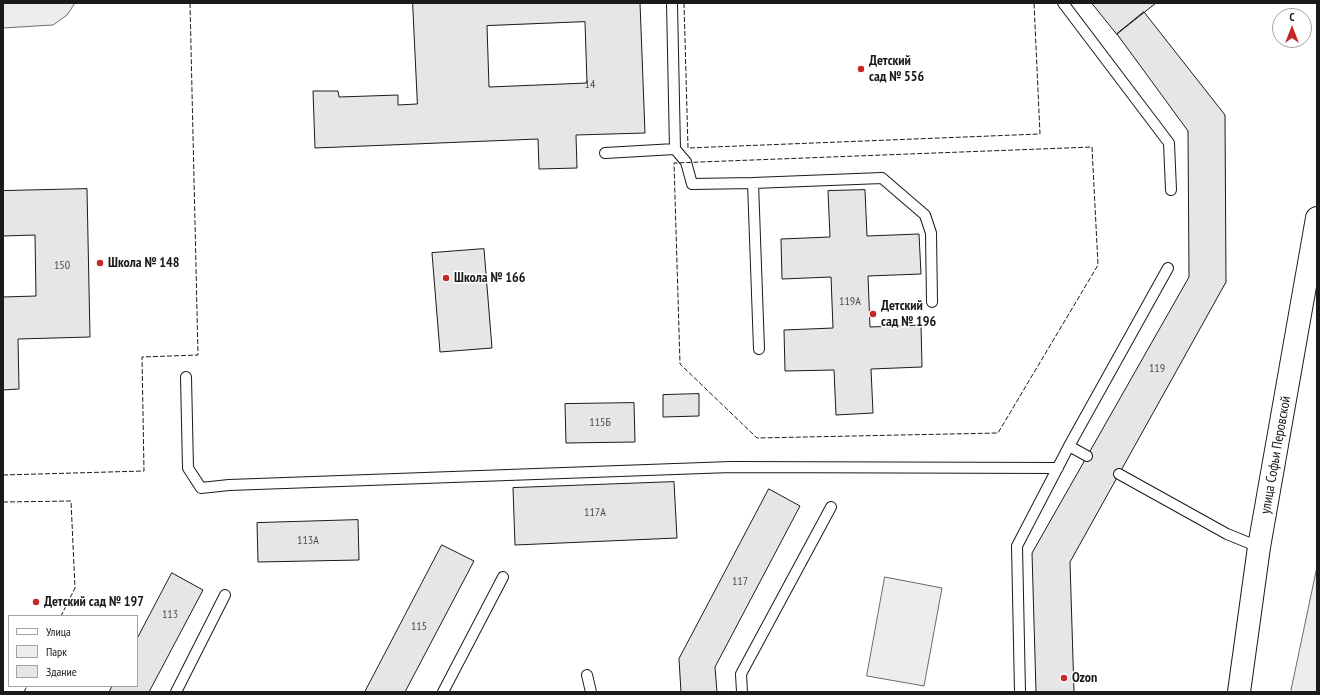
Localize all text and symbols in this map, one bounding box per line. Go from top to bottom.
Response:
north arrow [1272,8,1312,48]
text: С [1289,10,1295,24]
place label: Детский сад № 556 [869,53,924,86]
marker: Детский сад № 556 [856,64,866,74]
house number: 14 [585,78,595,92]
place label: Школа № 148 [108,255,179,271]
marker: Школа № 148 [95,258,105,268]
house number: 150 [54,259,70,273]
place label: Школа № 166 [454,270,525,286]
marker: Школа № 166 [441,273,451,283]
house number: 119А [839,295,861,309]
place label: Детский сад № 196 [881,298,936,330]
marker: Детский сад № 196 [868,309,878,319]
house number: 119 [1149,362,1165,376]
street label: улица Софьи Перовской [1257,395,1295,515]
house number: 115Б [589,416,611,430]
house number: 117А [584,506,606,520]
house number: 113А [297,534,319,548]
house number: 117 [732,575,748,589]
place label: Детский сад № 197 [44,594,144,610]
marker: Детский сад № 197 [31,597,41,607]
house number: 113 [162,608,178,622]
legend [8,615,138,687]
house number: 115 [411,620,427,634]
text: Улица [46,624,71,639]
text: Парк [46,644,67,659]
text: Здание [46,664,77,679]
place label: Ozon [1072,670,1097,686]
marker: Ozon [1059,673,1069,683]

